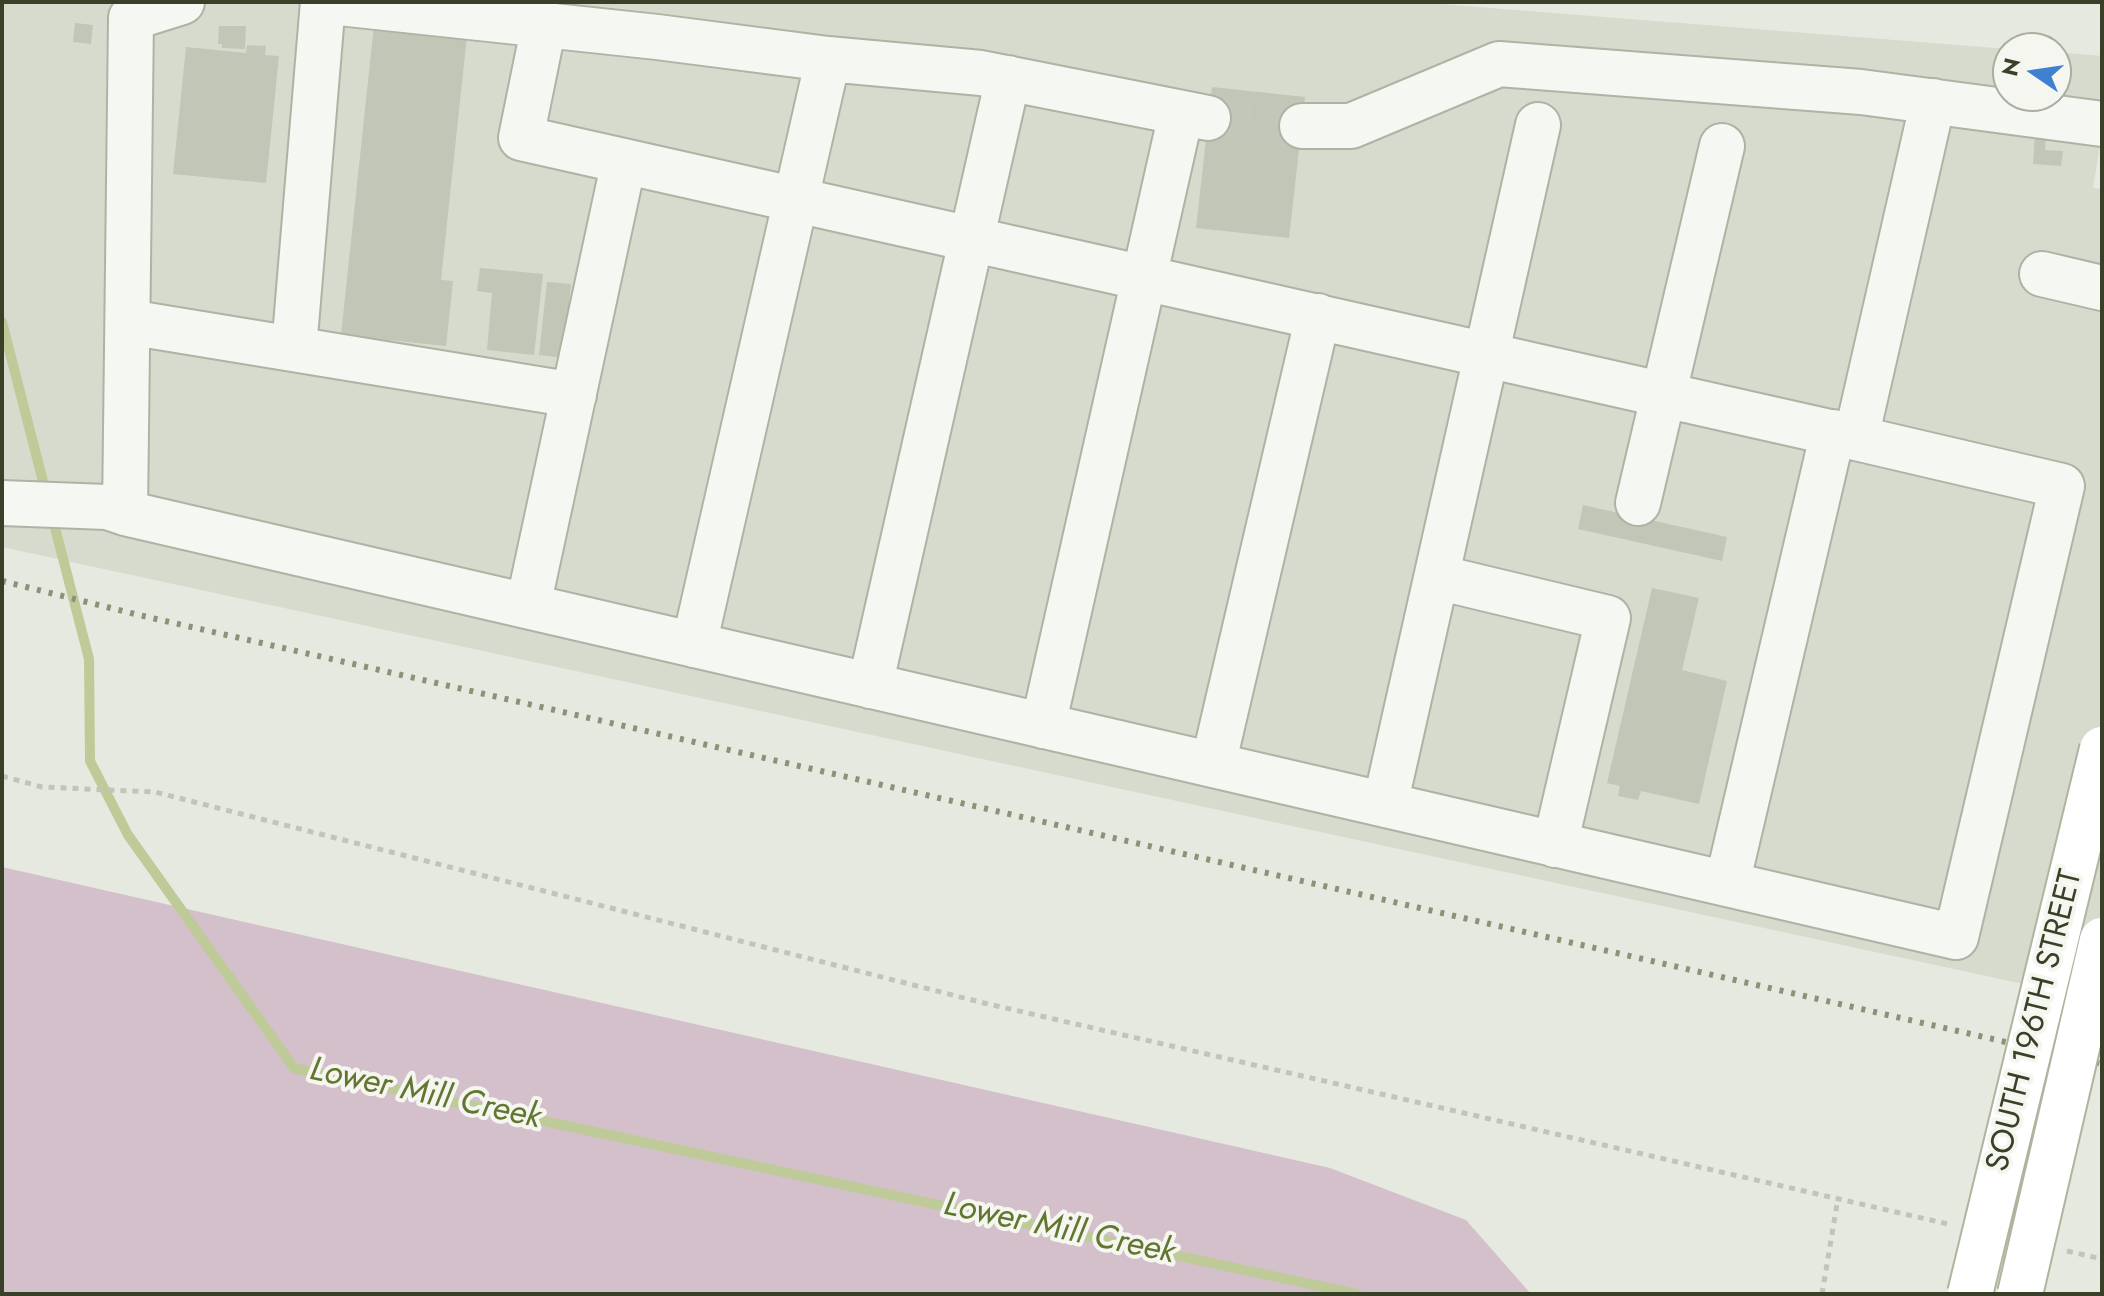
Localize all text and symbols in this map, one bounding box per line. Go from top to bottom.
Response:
north arrow [1992,32,2072,112]
text: N [1993,55,2028,79]
street label: SOUTH 196TH STREET [1980,866,2092,1176]
water label: Lower Mill Creek [306,1051,544,1139]
water label: Lower Mill Creek [940,1186,1178,1274]

